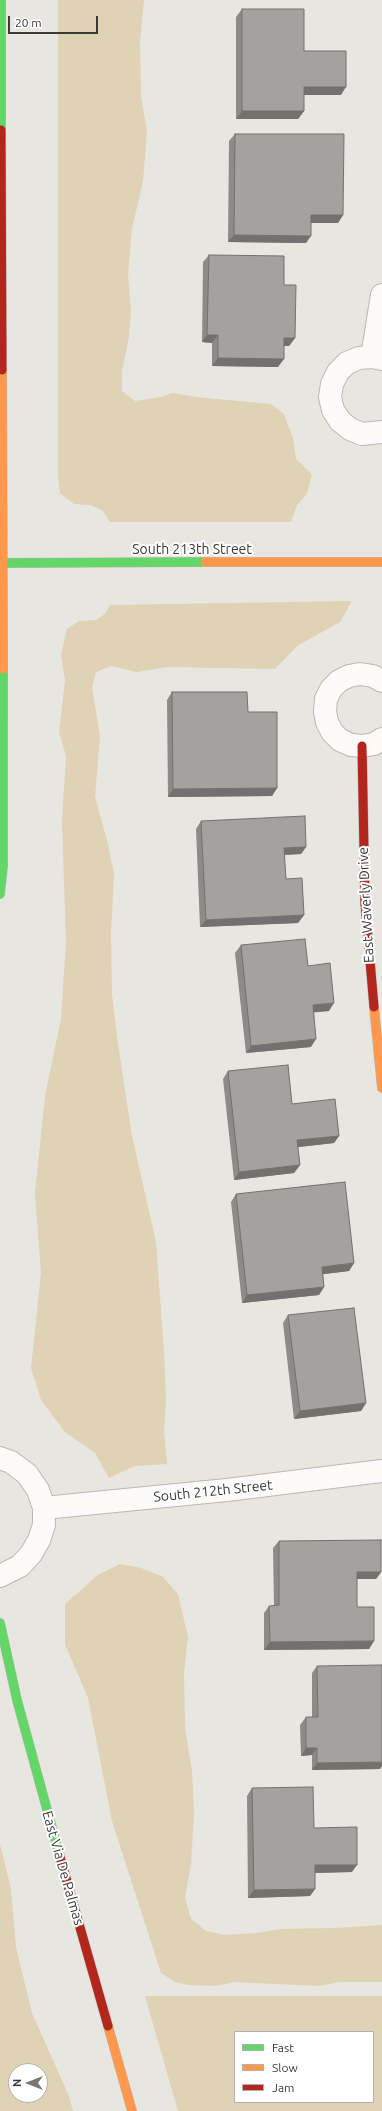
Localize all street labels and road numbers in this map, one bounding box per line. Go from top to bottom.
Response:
street label: South 213th Street [132,541,252,557]
street label: East Waverly Drive [355,847,377,963]
street label: South 212th Street [153,1476,273,1506]
street label: East Via De Palmas [39,1809,87,1927]

